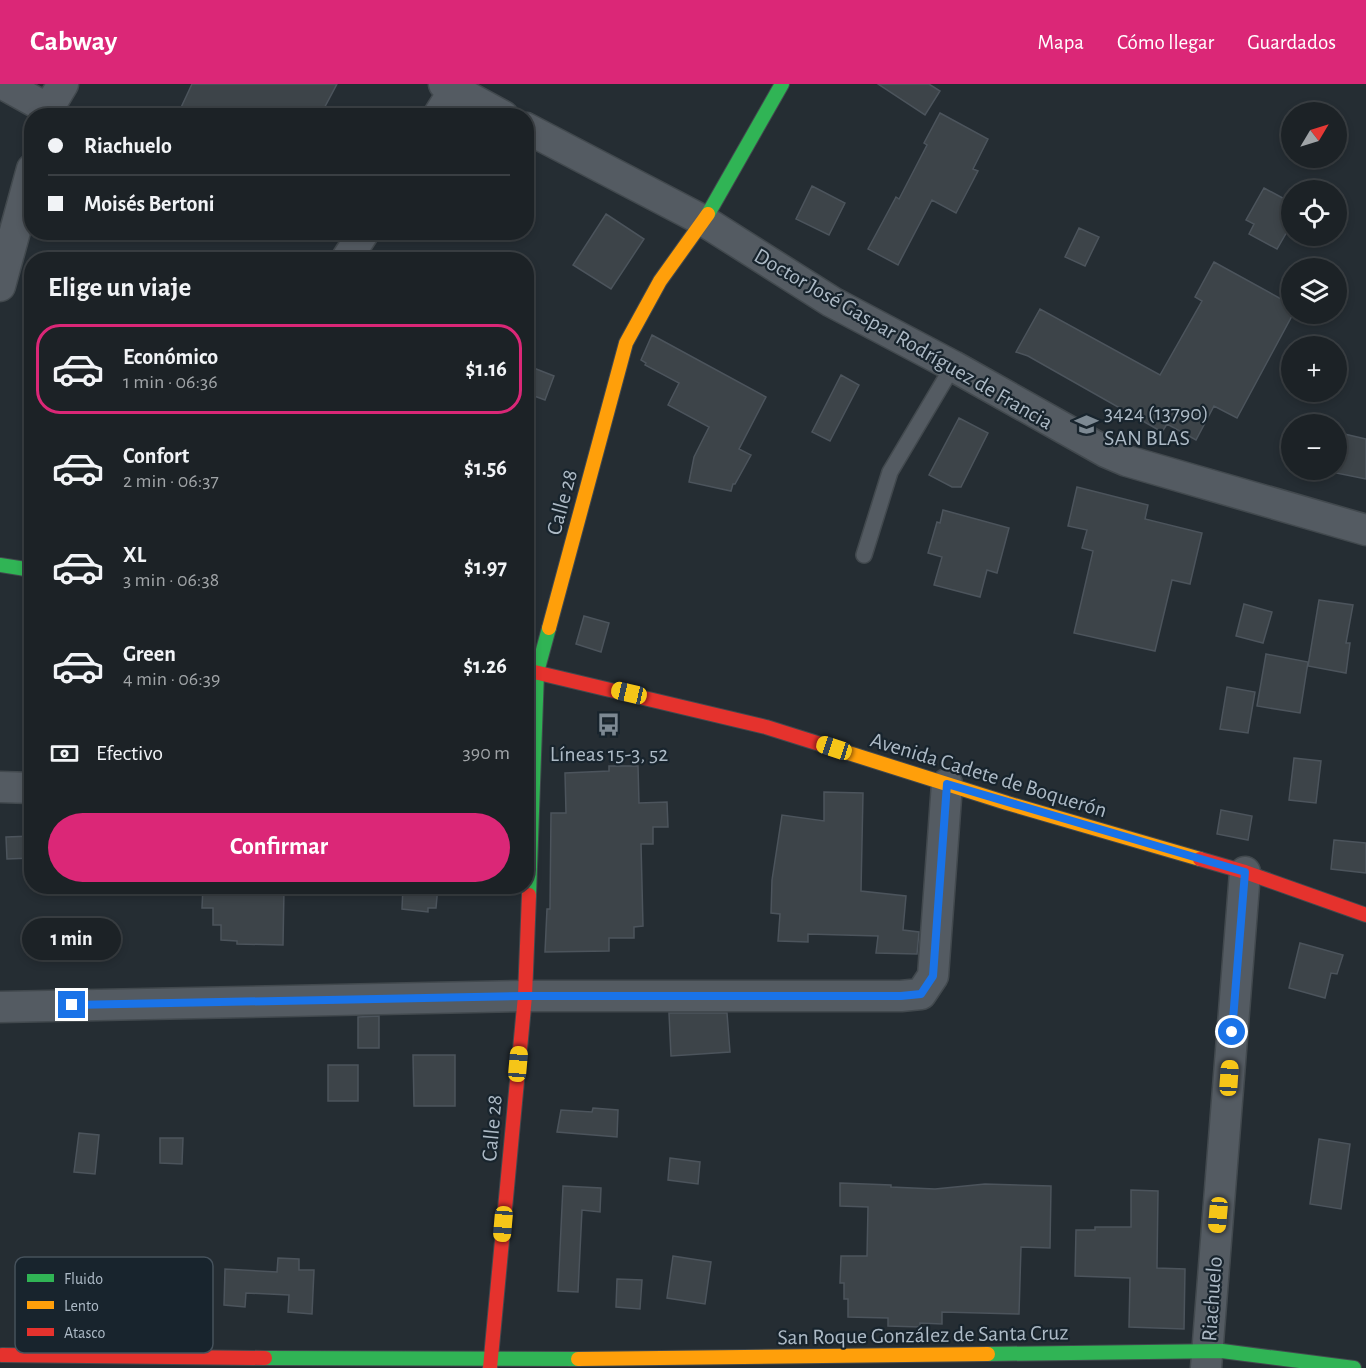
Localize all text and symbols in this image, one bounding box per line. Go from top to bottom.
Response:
text: Cabway [30,28,117,56]
text: Mapa [1038,32,1084,53]
text: Cómo llegar [1117,32,1214,53]
text: Guardados [1247,32,1336,53]
north arrow [1281,102,1347,168]
map controls [1281,102,1347,480]
text: Riachuelo [84,135,172,157]
button: locate [1281,180,1347,246]
text: Moisés Bertoni [84,193,215,215]
street label: Doctor José Gaspar Rodríguez de Francia [751,244,1056,434]
button: layers [1281,258,1347,324]
text: Elige un viaje [48,274,191,301]
button: + [1281,336,1347,402]
icon: car [51,342,105,396]
text: Económico [123,346,218,368]
text: $1.16 [466,358,507,380]
text: 1 min · 06:36 [123,372,218,392]
place label: 3424 (13790) SAN BLAS [1104,402,1209,449]
school or university icon: 3424 (13790) SAN BLAS [1073,412,1099,438]
button: − [1281,414,1347,480]
icon: car [51,441,105,495]
text: Confort [123,445,189,467]
text: $1.56 [464,457,507,479]
street label: Calle 28 [543,467,581,537]
text: 2 min · 06:37 [123,471,219,491]
icon: car [51,540,105,594]
text: XL [123,544,146,566]
text: $1.97 [464,556,507,578]
text: 3 min · 06:38 [123,570,219,590]
icon: car [51,639,105,693]
text: Green [123,643,176,665]
text: $1.26 [463,655,507,677]
text: 4 min · 06:39 [123,669,220,689]
car [609,680,649,706]
bus stop icon: Líneas 15-3, 52 [596,711,622,737]
street label: Avenida Cadete de Boquerón [868,728,1110,821]
car [814,734,854,762]
icon: cash [48,737,81,770]
text: Efectivo [96,742,163,764]
text: 390 m [463,743,510,763]
place label: Líneas 15-3, 52 [550,743,668,765]
button: Confirmar [48,813,510,882]
callout: 1 min [22,918,122,960]
text: 1 min [50,929,93,949]
route end [58,991,85,1018]
route start [1218,1018,1245,1045]
car [507,1045,529,1083]
car [1219,1059,1239,1097]
street label: Calle 28 [478,1094,506,1162]
car [1207,1196,1229,1234]
car [492,1205,514,1243]
street label: Riachuelo [1198,1256,1226,1342]
legend [15,1257,213,1353]
text: Fluido [64,1271,103,1287]
text: Lento [64,1298,99,1314]
street label: San Roque González de Santa Cruz [777,1321,1069,1349]
text: Atasco [64,1325,106,1341]

